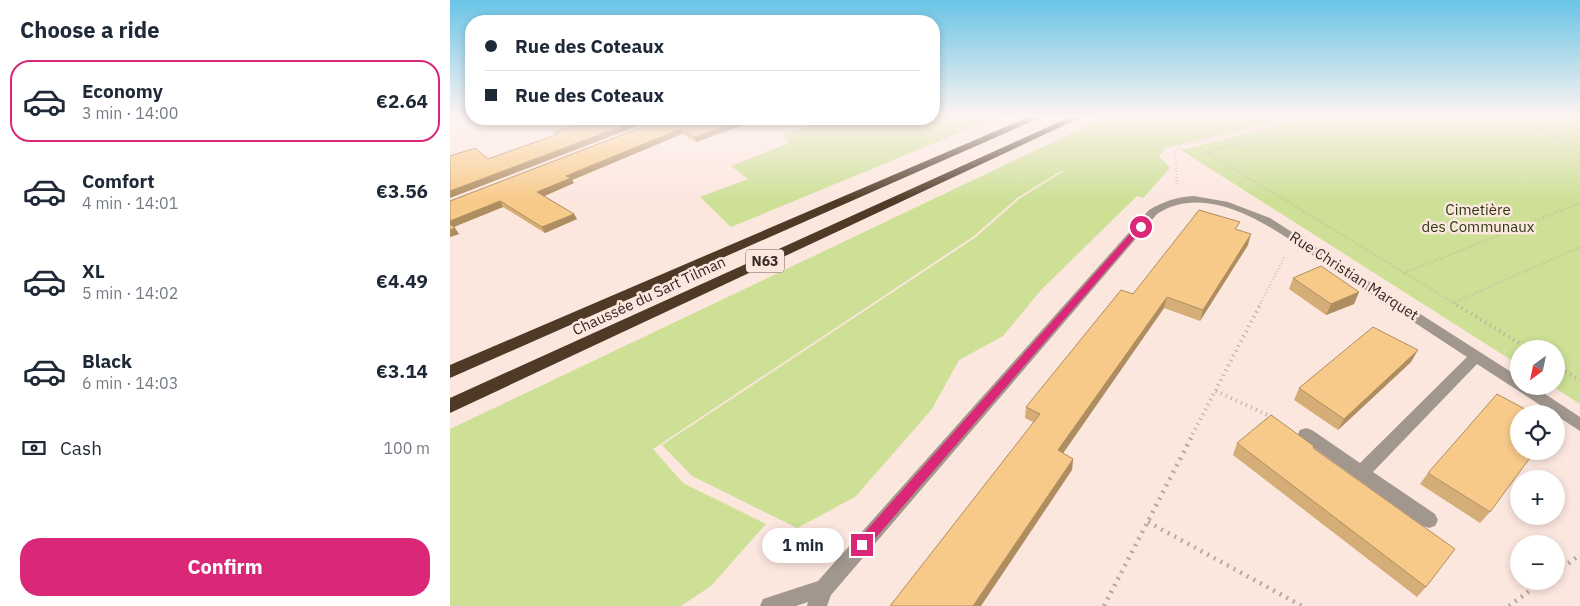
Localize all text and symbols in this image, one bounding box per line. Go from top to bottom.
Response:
text: Choose a ride [20,15,160,44]
text: Rue des Coteaux [515,34,664,58]
icon: car [22,79,67,124]
text: Economy [82,79,163,103]
text: Rue des Coteaux [515,83,664,107]
text: €2.64 [376,89,428,113]
text: 3 min · 14:00 [82,103,178,123]
icon: car [22,169,67,214]
text: Comfort [82,169,155,193]
text: €3.56 [376,179,428,203]
text: 4 min · 14:01 [82,193,178,213]
park label: Cimetière des Communaux [1422,200,1535,236]
route start [1130,216,1152,238]
street label: Rue Christian Marquet [1286,227,1422,324]
road number: N63 [746,250,784,272]
street label: Chaussée du Sart Tilman [569,252,728,339]
icon: car [22,259,67,304]
text: XL [82,259,105,283]
text: €4.49 [376,269,428,293]
text: 5 min · 14:02 [82,283,178,303]
north arrow [1510,340,1565,395]
map controls [1510,340,1565,590]
icon: car [22,349,67,394]
text: Black [82,349,132,373]
text: €3.14 [376,359,428,383]
text: 6 min · 14:03 [82,373,178,393]
button: locate [1510,405,1565,460]
icon: cash [20,434,48,462]
text: Cash [60,436,102,460]
text: 100 m [383,438,430,458]
button: + [1510,470,1565,525]
callout: 1 min [762,528,844,562]
route end [851,534,873,556]
text: 1 min [782,535,824,555]
button: − [1510,535,1565,590]
button: Confirm [20,538,430,596]

